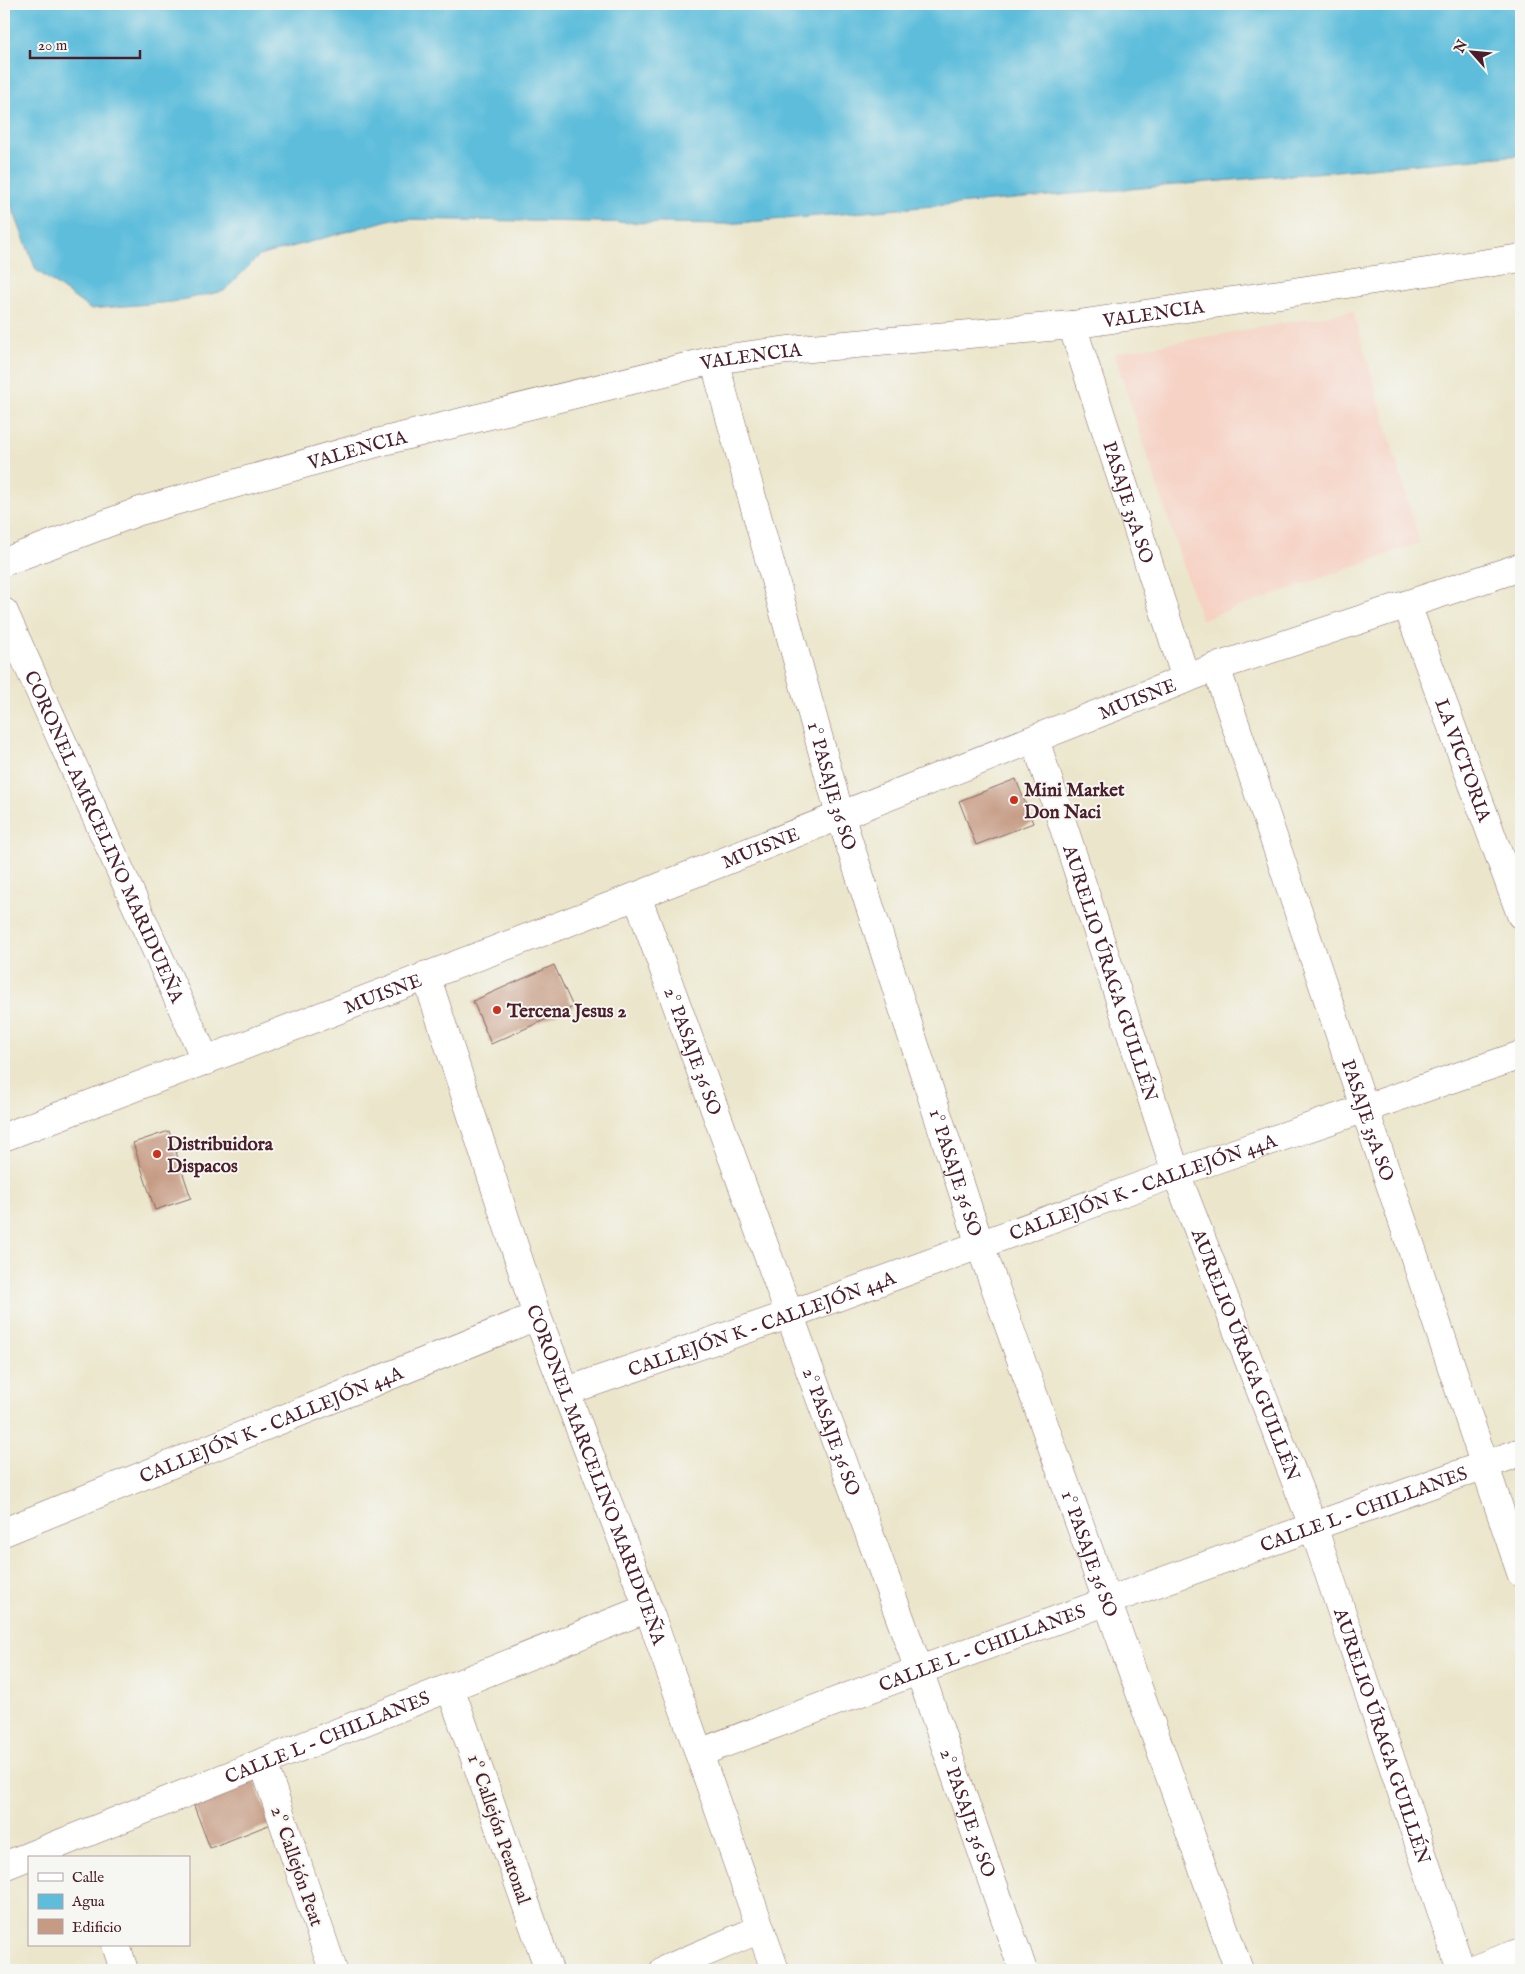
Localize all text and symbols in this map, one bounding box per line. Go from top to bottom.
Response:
scale bar [30,28,140,60]
north arrow [1448,28,1498,78]
text: 20 m [38,36,68,55]
text: N [1450,37,1472,57]
street label: VALENCIA [1101,295,1207,334]
street label: VALENCIA [697,339,804,377]
street label: VALENCIA [304,426,411,476]
street label: PASAJE 35A SO [1096,438,1158,567]
street label: CORONEL AMRCELINO MARIDUEÑA [18,667,189,1008]
street label: MUISNE [1095,674,1180,726]
street label: LA VICTORIA [1428,696,1496,826]
street label: 1° PASAJE 36 SO [801,719,861,854]
place label: Mini Market Don Naci [1024,779,1125,825]
marker: Mini Market Don Naci [1008,794,1020,806]
street label: MUISNE [719,823,803,875]
street label: AURELIO ÚRAGA GUILLÉN [1056,841,1162,1105]
street label: MUISNE [341,969,426,1020]
street label: 2° PASAJE 36 SO [657,984,726,1119]
place label: Tercena Jesus 2 [506,1000,627,1024]
marker: Tercena Jesus 2 [491,1004,503,1016]
street label: PASAJE 35A SO [1335,1057,1398,1185]
street label: 1° PASAJE 36 SO [923,1106,986,1240]
street label: CALLEJÓN K - CALLEJÓN 44A [1006,1129,1281,1247]
place label: Distribuidora Dispacos [167,1133,274,1179]
marker: Distribuidora Dispacos [151,1148,163,1160]
street label: AURELIO ÚRAGA GUILLÉN [1185,1225,1304,1485]
street label: CALLEJÓN K - CALLEJÓN 44A [625,1266,900,1383]
street label: CORONEL MARCELINO MARIDUEÑA [520,1302,670,1649]
street label: CALLEJÓN K - CALLEJÓN 44A [136,1361,408,1490]
street label: 2° PASAJE 36 SO [796,1365,865,1500]
street label: CALLE L - CHILLANES [1257,1462,1471,1559]
street label: 1° PASAJE 36 SO [1055,1488,1122,1621]
street label: CALLE L - CHILLANES [876,1600,1089,1698]
street label: AURELIO ÚRAGA GUILLÉN [1327,1604,1435,1867]
street label: CALLE L - CHILLANES [222,1687,434,1790]
street label: 2° PASAJE 36 SO [933,1746,1000,1881]
street label: 1º Callejón Peatonal [461,1752,535,1909]
street label: 2º Callejón Peat [264,1804,328,1930]
legend [28,1856,190,1946]
text: Calle [72,1868,104,1887]
text: Agua [71,1892,105,1911]
text: Edificio [72,1918,122,1937]

